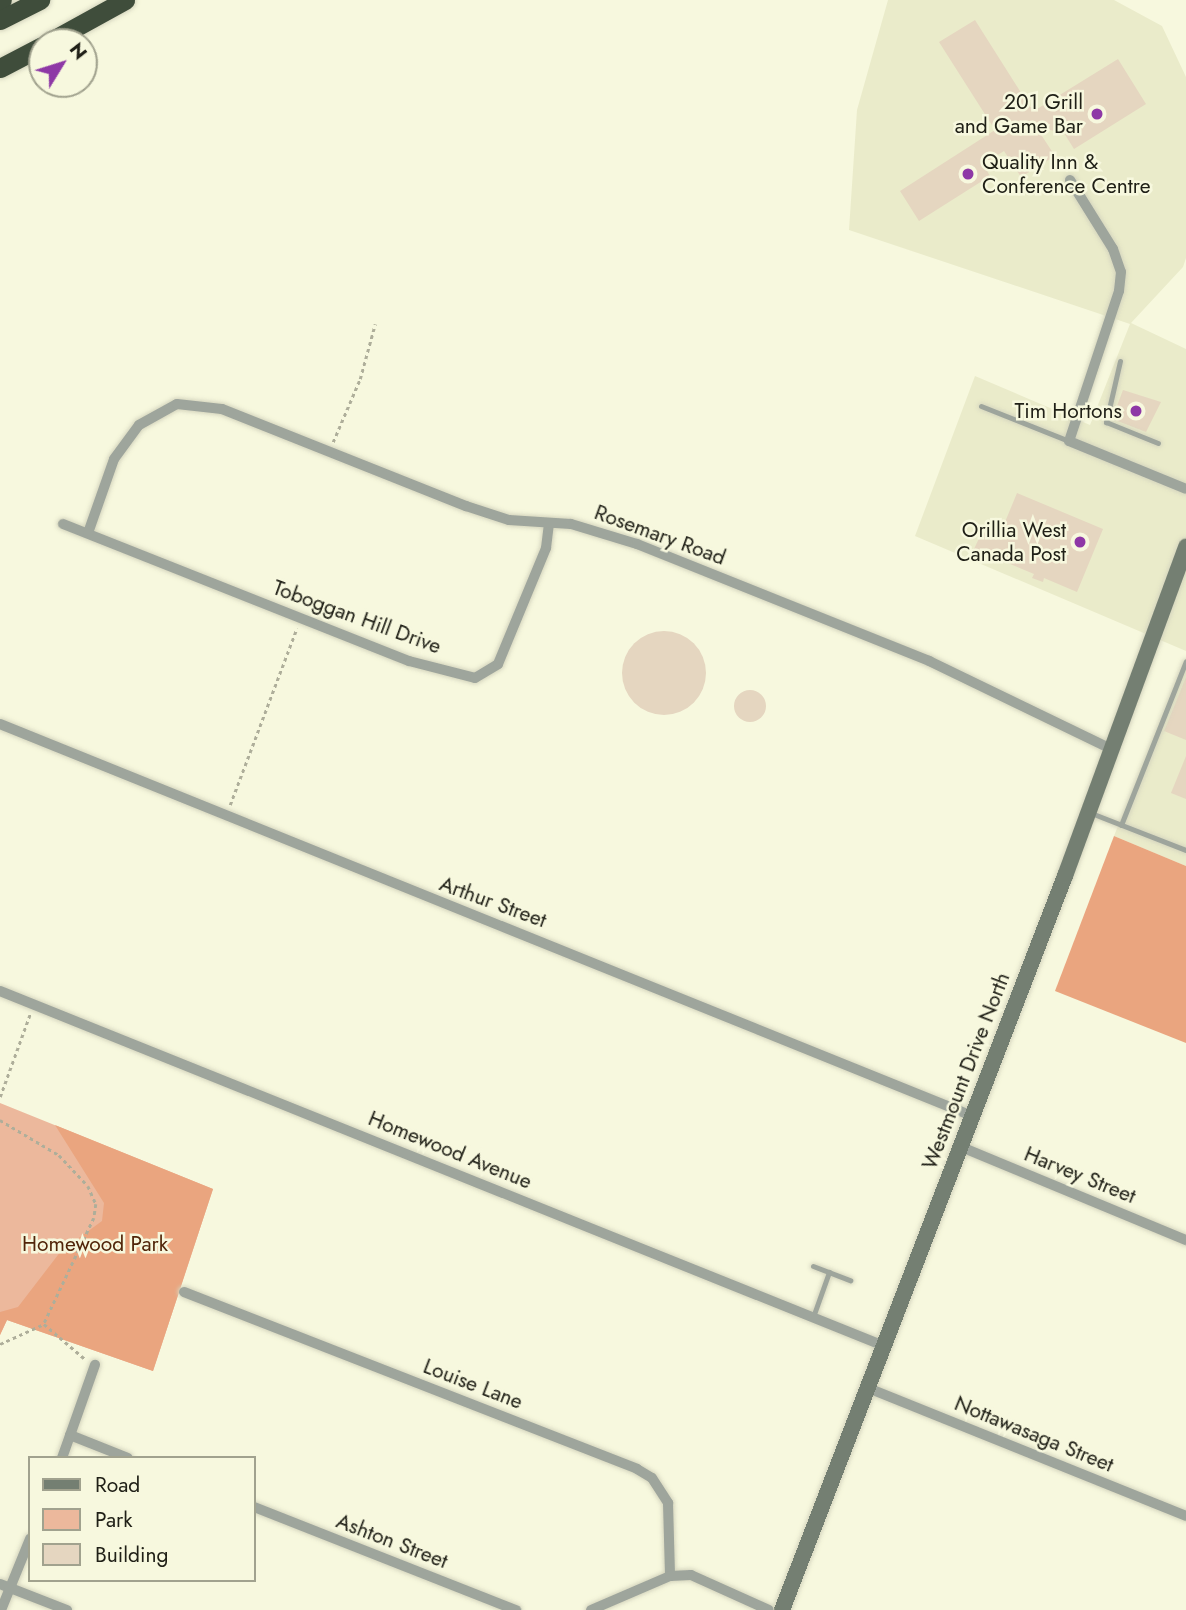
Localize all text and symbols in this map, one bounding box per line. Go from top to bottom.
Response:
north arrow [28,28,98,98]
text: N [63,37,94,65]
place label: 201 Grill and Game Bar [955,89,1083,139]
marker: 201 Grill and Game Bar [1089,106,1105,122]
place label: Quality Inn & Conference Centre [982,149,1151,199]
marker: Quality Inn & Conference Centre [960,166,976,182]
place label: Tim Hortons [1014,398,1122,424]
marker: Tim Hortons [1128,403,1144,419]
street label: Rosemary Road [591,500,729,570]
place label: Orillia West Canada Post [956,517,1066,567]
marker: Orillia West Canada Post [1072,534,1088,550]
street label: Toboggan Hill Drive [270,575,444,659]
street label: Arthur Street [436,871,550,933]
street label: Westmount Drive North [917,969,1015,1173]
street label: Homewood Avenue [365,1106,535,1194]
street label: Harvey Street [1021,1141,1139,1209]
park label: Homewood Park [22,1231,168,1257]
street label: Louise Lane [420,1354,526,1414]
street label: Nottawasaga Street [951,1391,1117,1477]
legend [28,1456,256,1582]
text: Road [95,1470,140,1500]
text: Park [95,1505,132,1535]
street label: Ashton Street [333,1508,451,1574]
text: Building [95,1540,168,1570]

